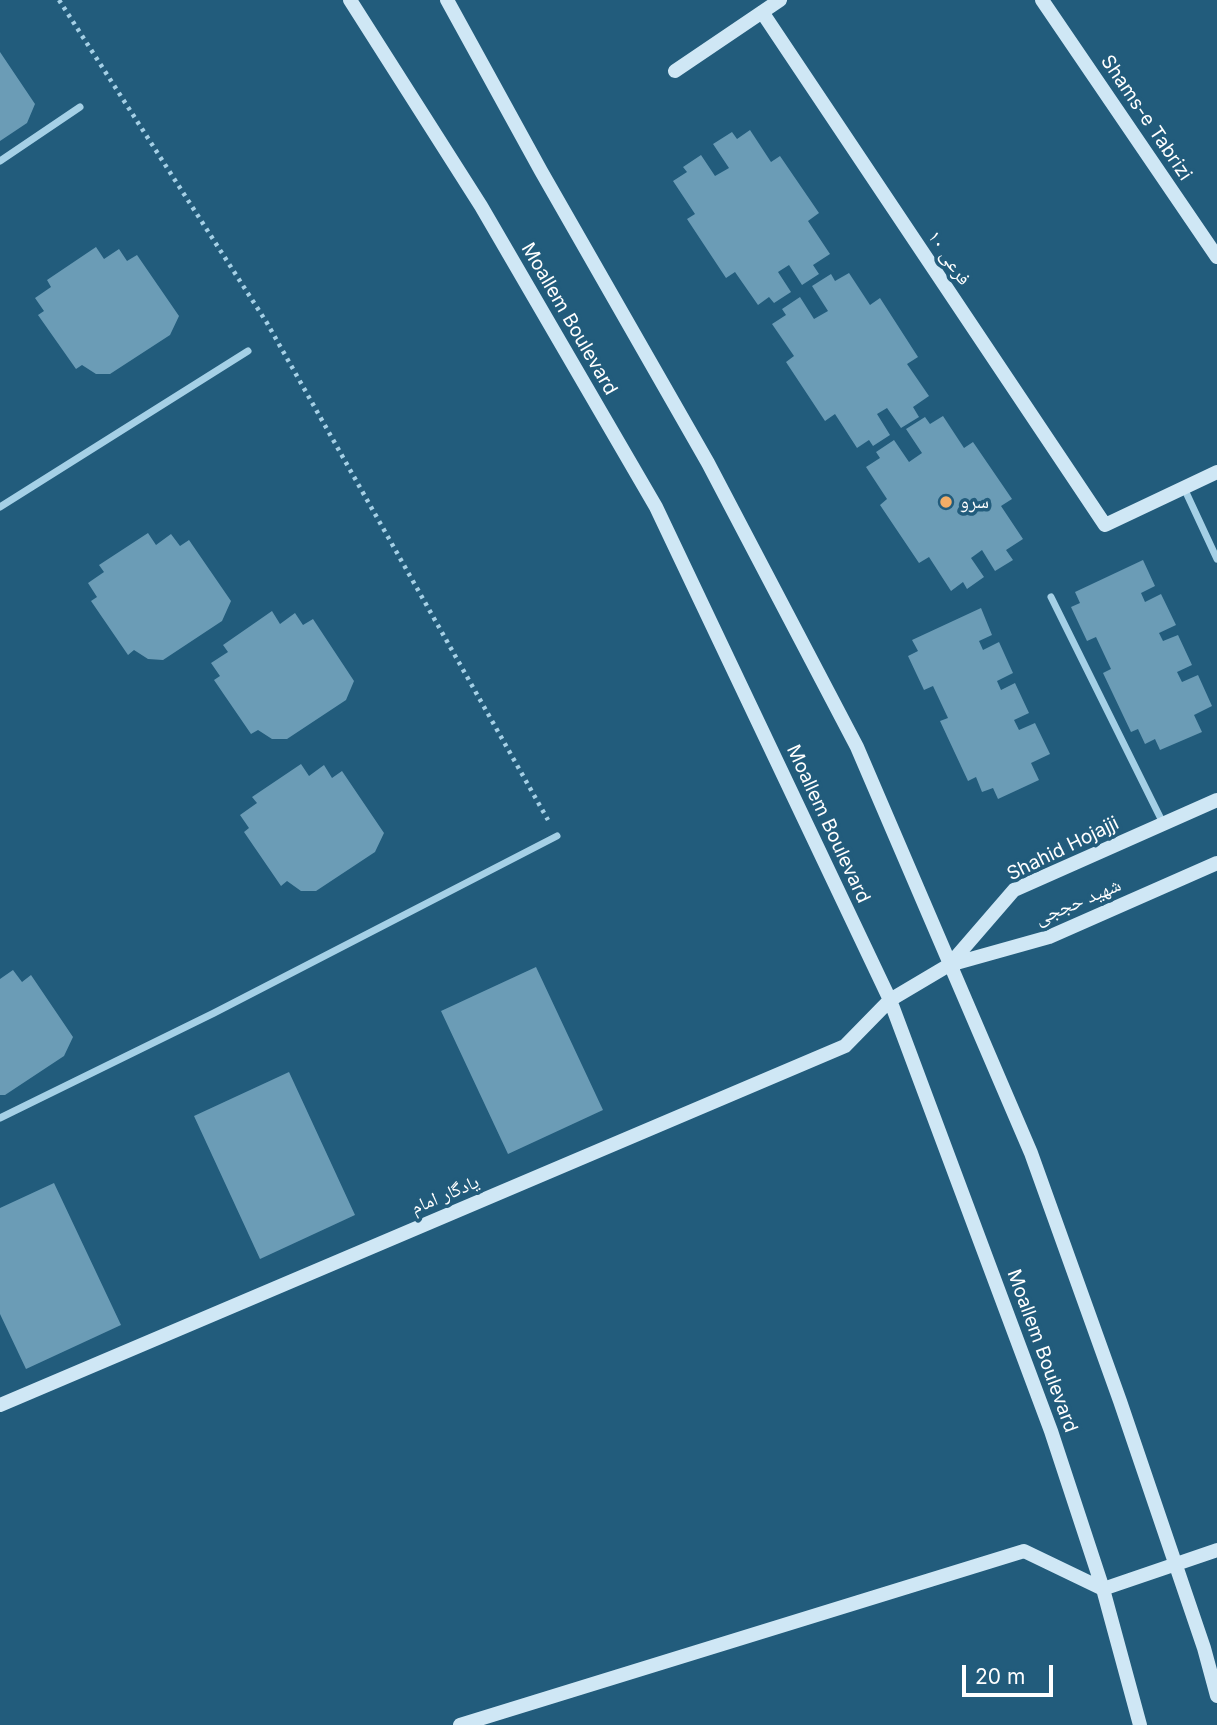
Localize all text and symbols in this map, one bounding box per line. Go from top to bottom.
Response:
street label: Shams-e Tabrizi [1096,51,1196,185]
street label: فرعی ۱۰ [923,226,975,290]
street label: Moallem Boulevard [516,239,622,399]
place label: سرو [960,491,989,513]
marker: سرو [938,494,954,510]
street label: Moallem Boulevard [781,741,875,907]
street label: Shahid Hojajji [1003,812,1123,886]
street label: شهید حججی [1031,874,1125,930]
street label: یادگار امام [407,1170,483,1220]
street label: Moallem Boulevard [1002,1266,1082,1436]
scale bar [965,1652,1056,1696]
text: 20 m [975,1664,1025,1689]

